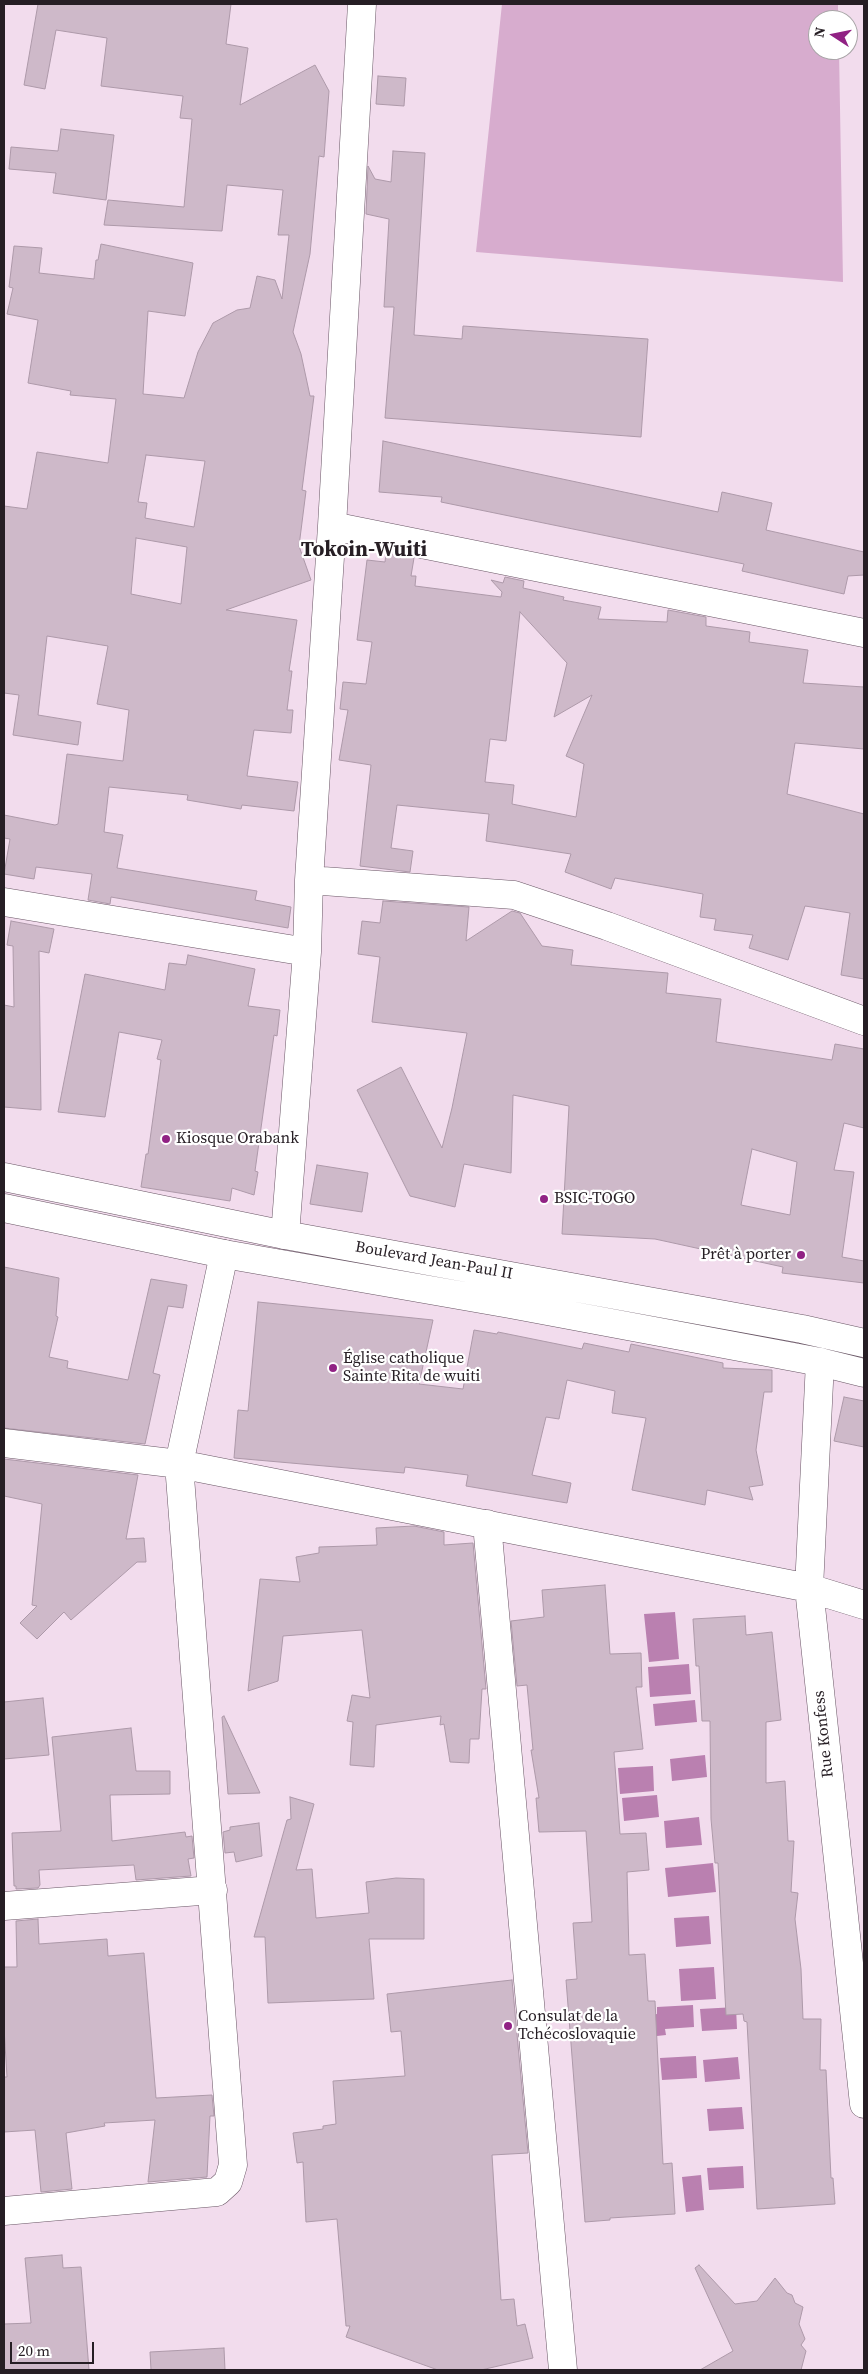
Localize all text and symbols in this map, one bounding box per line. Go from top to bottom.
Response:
north arrow [808,10,858,60]
text: N [808,25,830,39]
district label: Tokoin-Wuiti [301,538,427,564]
place label: Kiosque Orabank [176,1129,299,1149]
marker: Kiosque Orabank [160,1133,172,1145]
place label: BSIC-TOGO [554,1189,635,1209]
marker: BSIC-TOGO [538,1193,550,1205]
street label: Boulevard Jean-Paul II [354,1238,514,1284]
place label: Prêt à porter [701,1245,791,1265]
marker: Prêt à porter [795,1249,807,1261]
place label: Église catholique Sainte Rita de wuiti [343,1349,480,1387]
marker: Église catholique Sainte Rita de wuiti [327,1362,339,1374]
street label: Rue Konfess [810,1689,838,1779]
place label: Consulat de la Tchécoslovaquie [518,2007,636,2045]
marker: Consulat de la Tchécoslovaquie [502,2020,514,2032]
scale bar [12,2332,96,2364]
text: 20 m [18,2340,50,2361]

